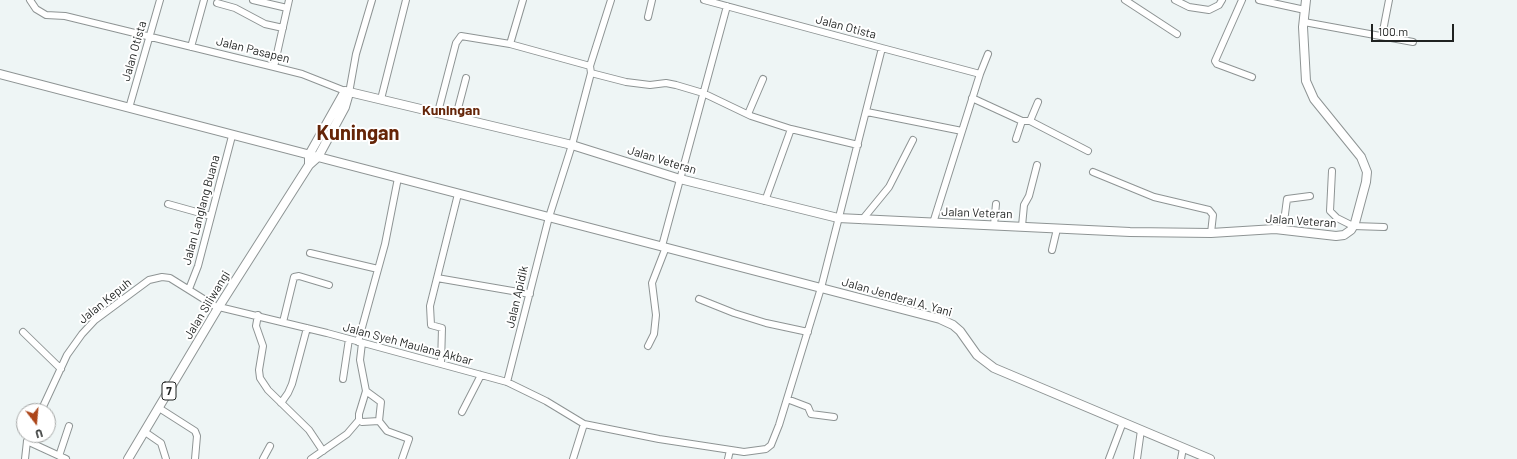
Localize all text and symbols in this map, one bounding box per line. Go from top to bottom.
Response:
street label: Jalan Otista [814,12,878,42]
scale bar [1373,16,1456,42]
street label: Jalan Otista [119,19,149,83]
text: 100 m [1378,24,1408,38]
street label: Jalan Pasapen [215,34,291,66]
district label: Kuningan [422,102,480,118]
district label: Kuningan [316,121,400,145]
street label: Jalan Veteran [626,143,698,177]
street label: Jalan Langlang Buana [179,153,223,267]
street label: Jalan Veteran [941,205,1013,221]
street label: Jalan Veteran [1265,211,1337,231]
street label: Jalan Apidik [503,264,531,330]
street label: Jalan Siliwangi [181,268,233,342]
street label: Jalan Jenderal A. Yani [840,274,954,320]
street label: Jalan Kepuh [76,275,134,327]
street label: Jalan Syeh Maulana Akbar [342,320,474,368]
road number: 7 [162,382,176,400]
north arrow [16,403,56,443]
text: U [34,427,44,441]

